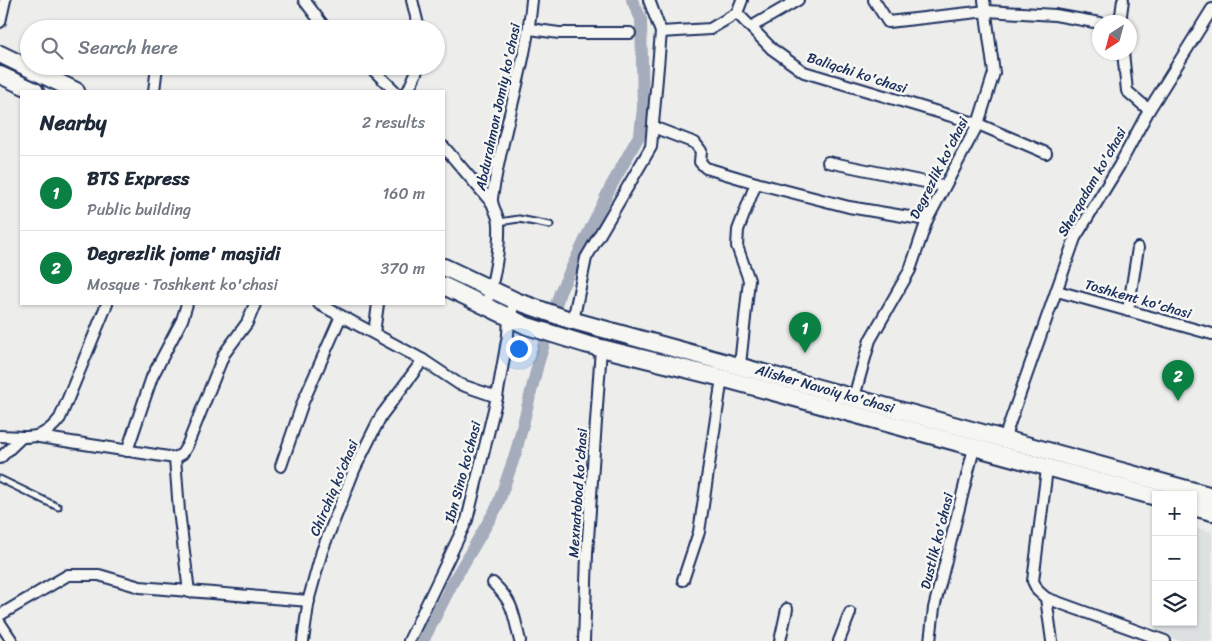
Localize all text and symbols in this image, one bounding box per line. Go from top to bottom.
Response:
north arrow [1092,15,1137,60]
search box [20,20,445,75]
street label: Abdurahmon Jomiy ko'chasi [468,20,528,194]
text: Search here [78,31,178,64]
icon: search [38,34,66,62]
street label: Baliqchi ko'chasi [804,45,911,101]
text: Nearby [40,104,106,142]
text: 2 results [362,108,425,137]
street label: Degrezlik ko'chasi [902,111,976,224]
street label: Sherqadam ko'chasi [1051,122,1134,241]
text: BTS Express [87,162,190,195]
text: 1 [53,179,59,208]
text: 160 m [382,179,425,208]
text: Public building [87,195,191,224]
text: Degrezlik jome' masjidi [87,237,280,270]
text: 2 [51,254,61,283]
text: 370 m [381,254,425,283]
text: Mosque · Toshkent ko'chasi [87,270,278,299]
street label: Toshkent ko'chasi [1082,272,1195,326]
pin: 1 [789,312,821,353]
your location [506,336,532,362]
street label: Alisher Navoiy ko'chasi [752,357,899,421]
pin: 2 [1162,360,1194,401]
street label: Ibn Sino ko‘chasi [437,417,489,527]
street label: Mexnatobod ko'chasi [561,426,595,558]
street label: Chirchiq ko’chasi [302,435,366,540]
street label: Dustlik ko'chasi [913,489,961,592]
map controls [1152,491,1197,626]
button: + [1152,491,1197,536]
button: − [1152,536,1197,581]
button: layers [1152,581,1197,626]

